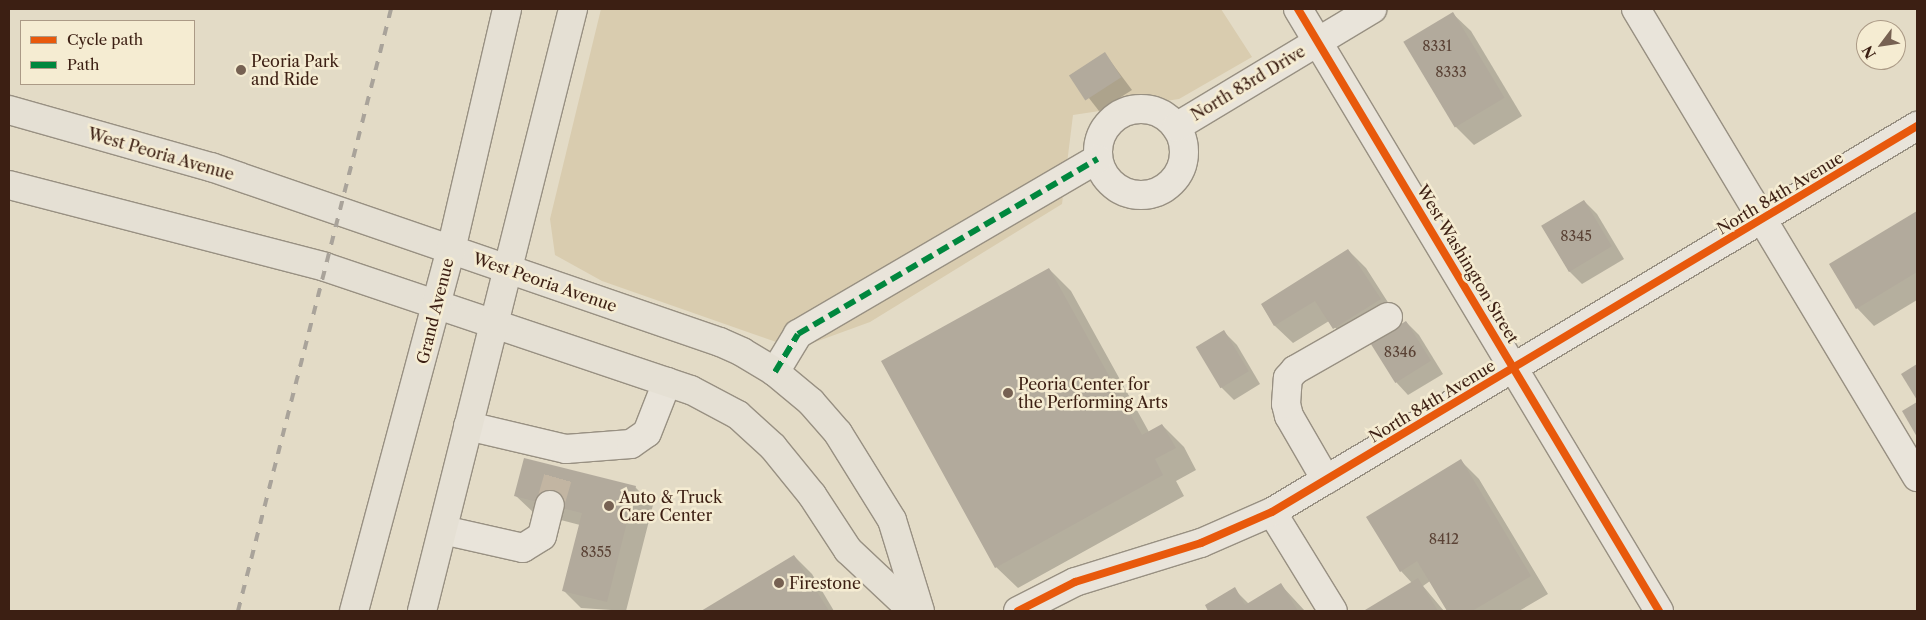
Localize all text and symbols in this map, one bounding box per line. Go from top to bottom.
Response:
legend [20,20,195,85]
north arrow [1856,20,1906,70]
text: Cycle path [67,30,143,49]
house number: 8331 [1422,38,1452,54]
street label: North 83rd Drive [1187,41,1309,125]
text: N [1858,42,1880,62]
place label: Peoria Park and Ride [251,51,339,89]
text: Path [67,55,99,74]
marker: Peoria Park and Ride [235,64,247,76]
house number: 8333 [1435,64,1467,80]
street label: West Peoria Avenue [85,124,237,184]
street label: North 84th Avenue [1713,147,1847,239]
street label: West Washington Street [1413,181,1523,347]
house number: 8345 [1560,228,1592,244]
street label: West Peoria Avenue [470,248,620,316]
street label: Grand Avenue [413,256,457,366]
house number: 8346 [1384,344,1416,360]
street label: North 84th Avenue [1365,355,1499,447]
place label: Peoria Center for the Performing Arts [1018,374,1169,412]
marker: Peoria Center for the Performing Arts [1002,387,1014,399]
place label: Auto & Truck Care Center [619,487,723,525]
marker: Auto & Truck Care Center [603,500,615,512]
house number: 8412 [1429,531,1459,547]
house number: 8355 [580,544,612,560]
place label: Firestone [789,573,861,593]
marker: Firestone [773,577,785,589]

